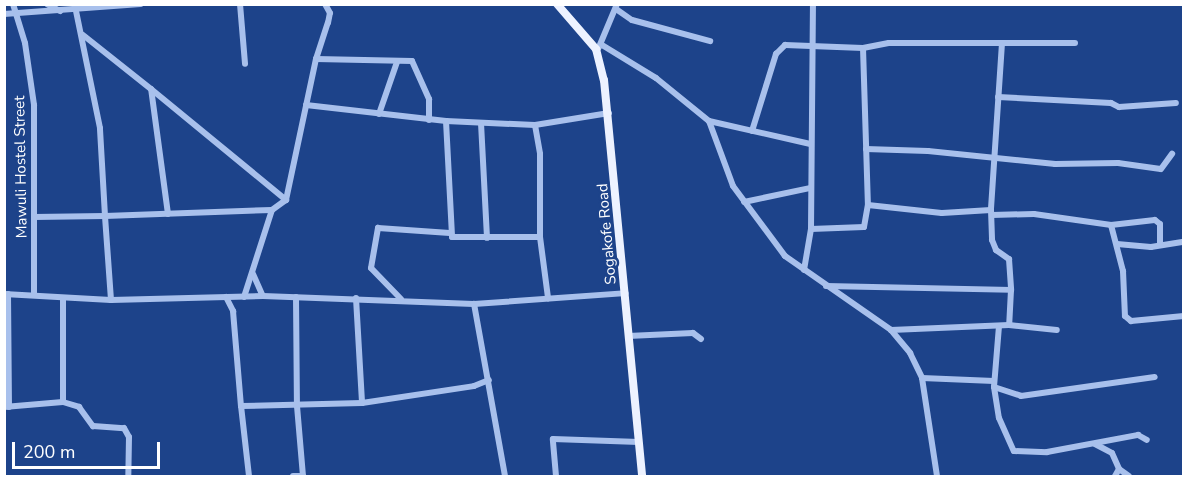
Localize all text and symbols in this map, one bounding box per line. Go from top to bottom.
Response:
street label: Mawuli Hostel Street [11,95,31,239]
street label: Sogakofe Road [594,183,620,285]
scale bar [15,430,164,468]
text: 200 m [23,440,75,464]

